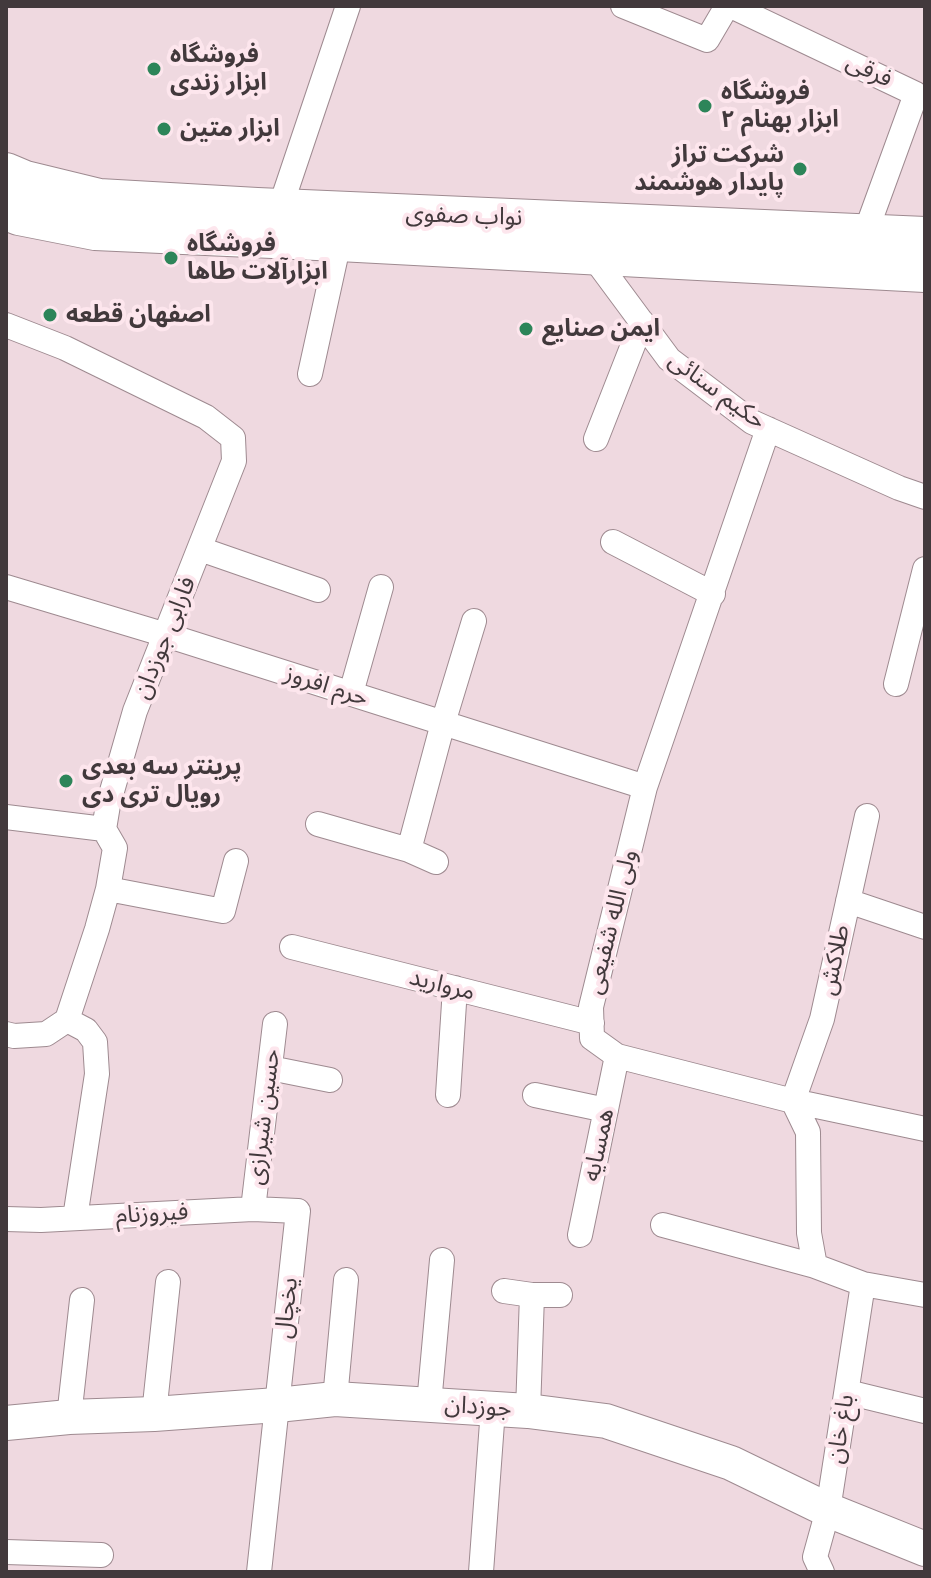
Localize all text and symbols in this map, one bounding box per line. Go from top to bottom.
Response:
place label: فروشگاه ابزار زندی [170,41,267,97]
street label: فرقی [841,48,897,94]
marker: فروشگاه ابزار زندی [145,60,163,78]
place label: فروشگاه ابزار بهنام ۲ [721,78,839,134]
marker: فروشگاه ابزار بهنام ۲ [696,97,714,115]
place label: ابزار متین [180,115,280,143]
marker: ابزار متین [155,120,173,138]
place label: شرکت تراز پایدار هوشمند [634,141,784,197]
marker: شرکت تراز پایدار هوشمند [791,160,809,178]
street label: نواب صفوی [405,200,523,232]
place label: فروشگاه ابزارآلات طاها [187,230,328,286]
marker: فروشگاه ابزارآلات طاها [162,249,180,267]
place label: اصفهان قطعه [66,301,211,329]
marker: اصفهان قطعه [41,306,59,324]
place label: ایمن صنایع [542,315,660,343]
marker: ایمن صنایع [517,320,535,338]
street label: حکیم سنائی [663,346,771,436]
street label: فارابی جوزدان [127,573,203,703]
street label: حرم افروز [281,659,371,713]
place label: پرینتر سه بعدی رویال تری دی [82,753,242,809]
marker: پرینتر سه بعدی رویال تری دی [57,772,75,790]
street label: ولی الله شفیعی [580,847,644,997]
street label: طلاکش [814,922,856,998]
street label: مروارید [406,963,478,1007]
street label: حسین شیرازی [241,1047,287,1187]
street label: همسایه [577,1106,621,1184]
street label: فیروزنام [115,1198,189,1230]
street label: یخچال [269,1276,305,1340]
street label: جوزدان [444,1390,512,1424]
street label: باغ خان [821,1392,861,1466]

